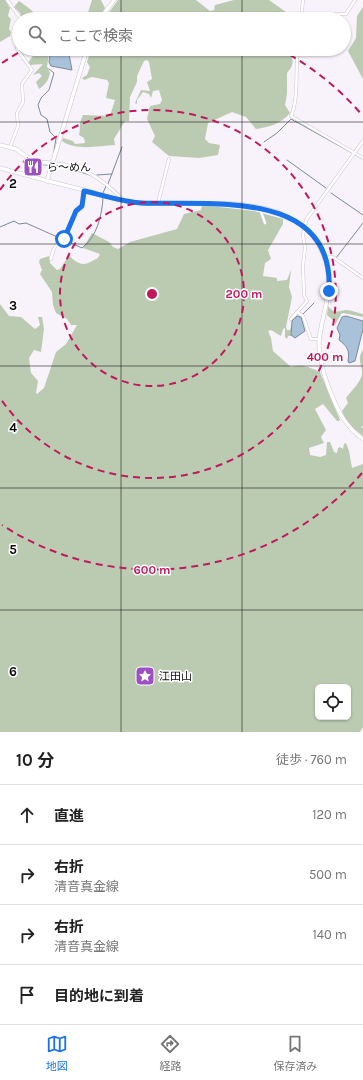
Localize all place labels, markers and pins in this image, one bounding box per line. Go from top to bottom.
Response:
restaurant icon: ら～めん [22,156,44,178]
place label: ら～めん [47,161,91,174]
centre of rings [145,287,159,301]
place icon: 江田山 [134,665,156,687]
place label: 江田山 [159,670,192,683]

